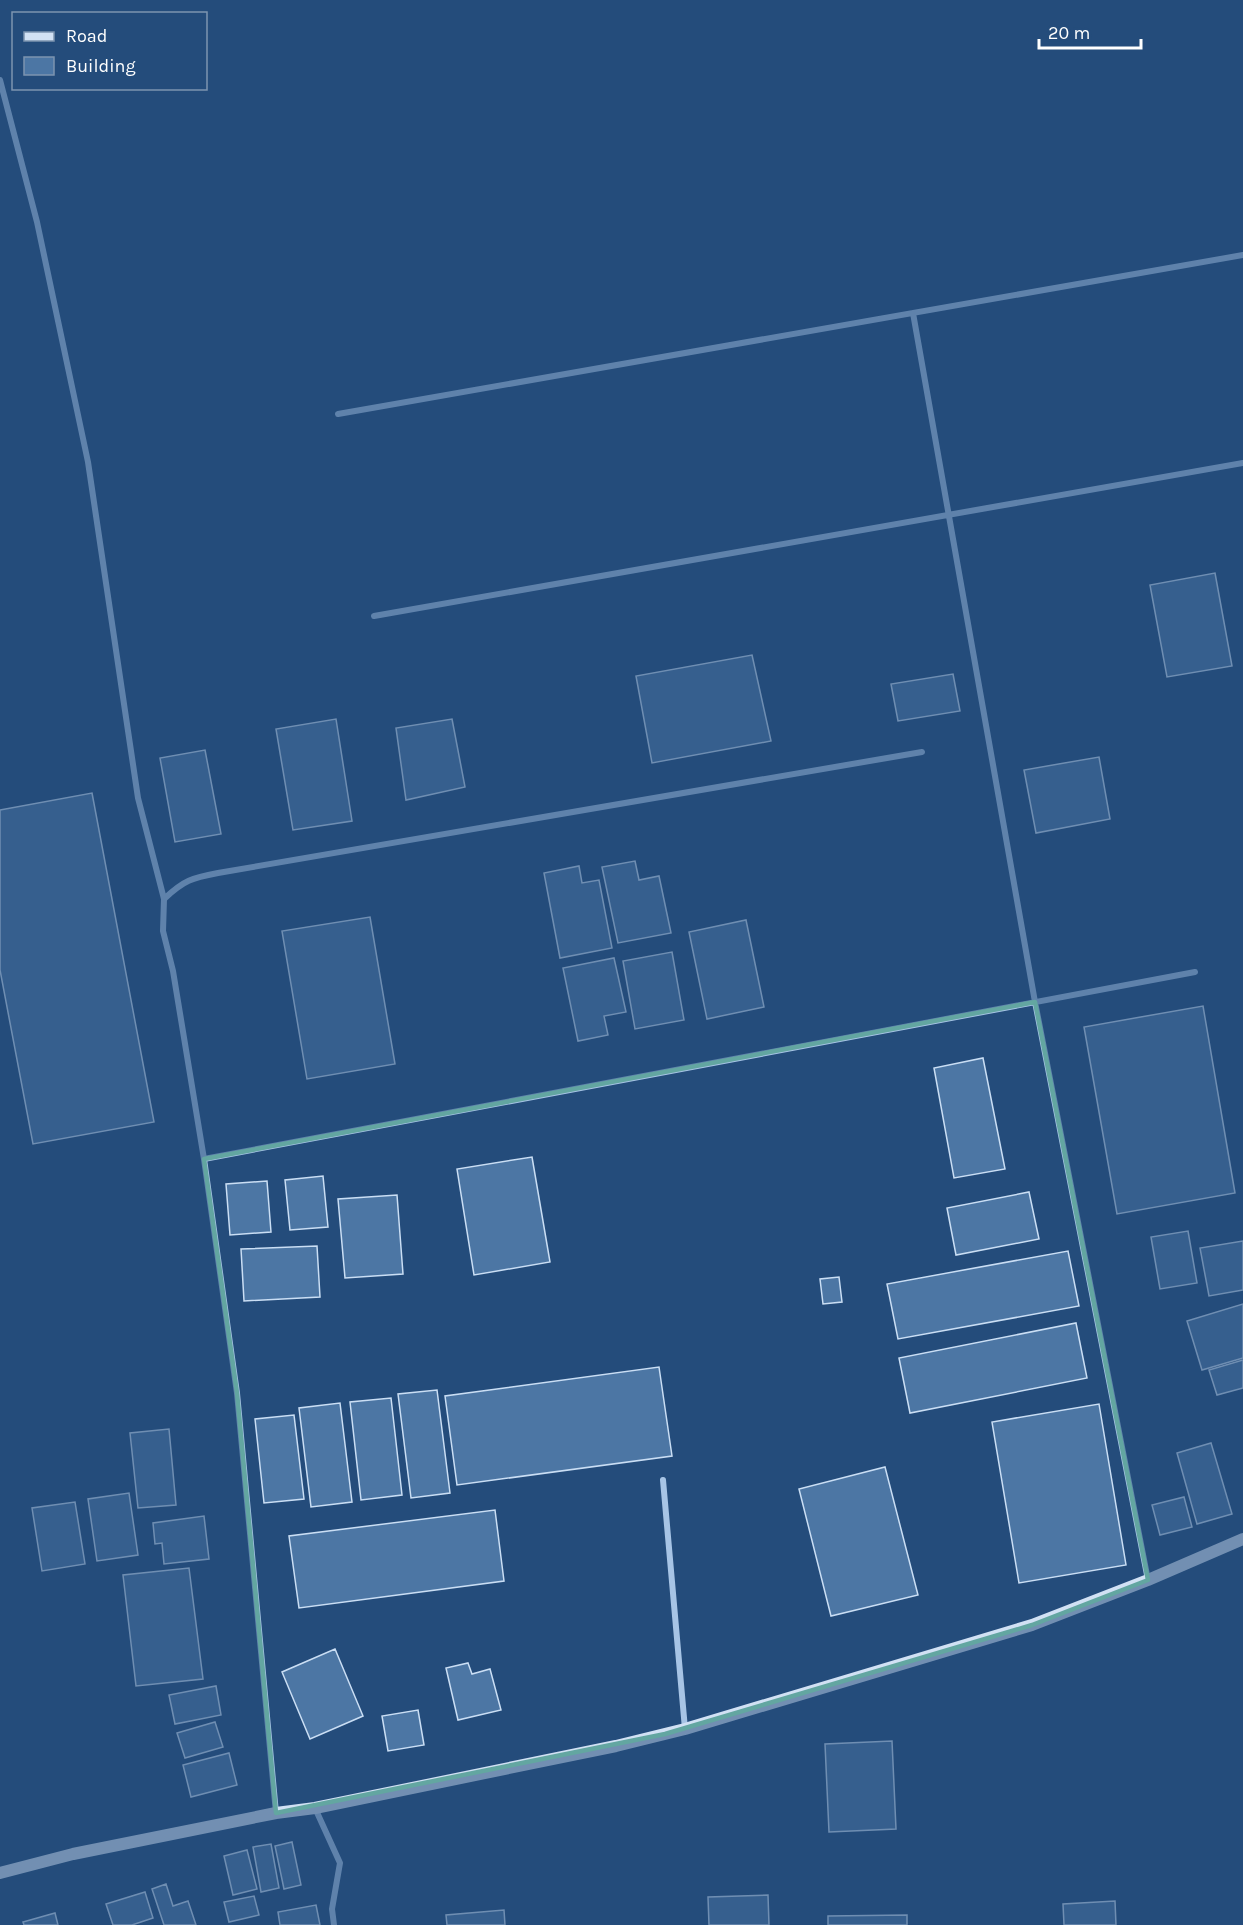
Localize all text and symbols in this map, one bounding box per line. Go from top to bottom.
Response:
legend [12,12,207,90]
scale bar [1039,12,1141,50]
text: 20 m [1048,22,1090,44]
text: Road [66,25,107,47]
text: Building [66,55,136,77]

